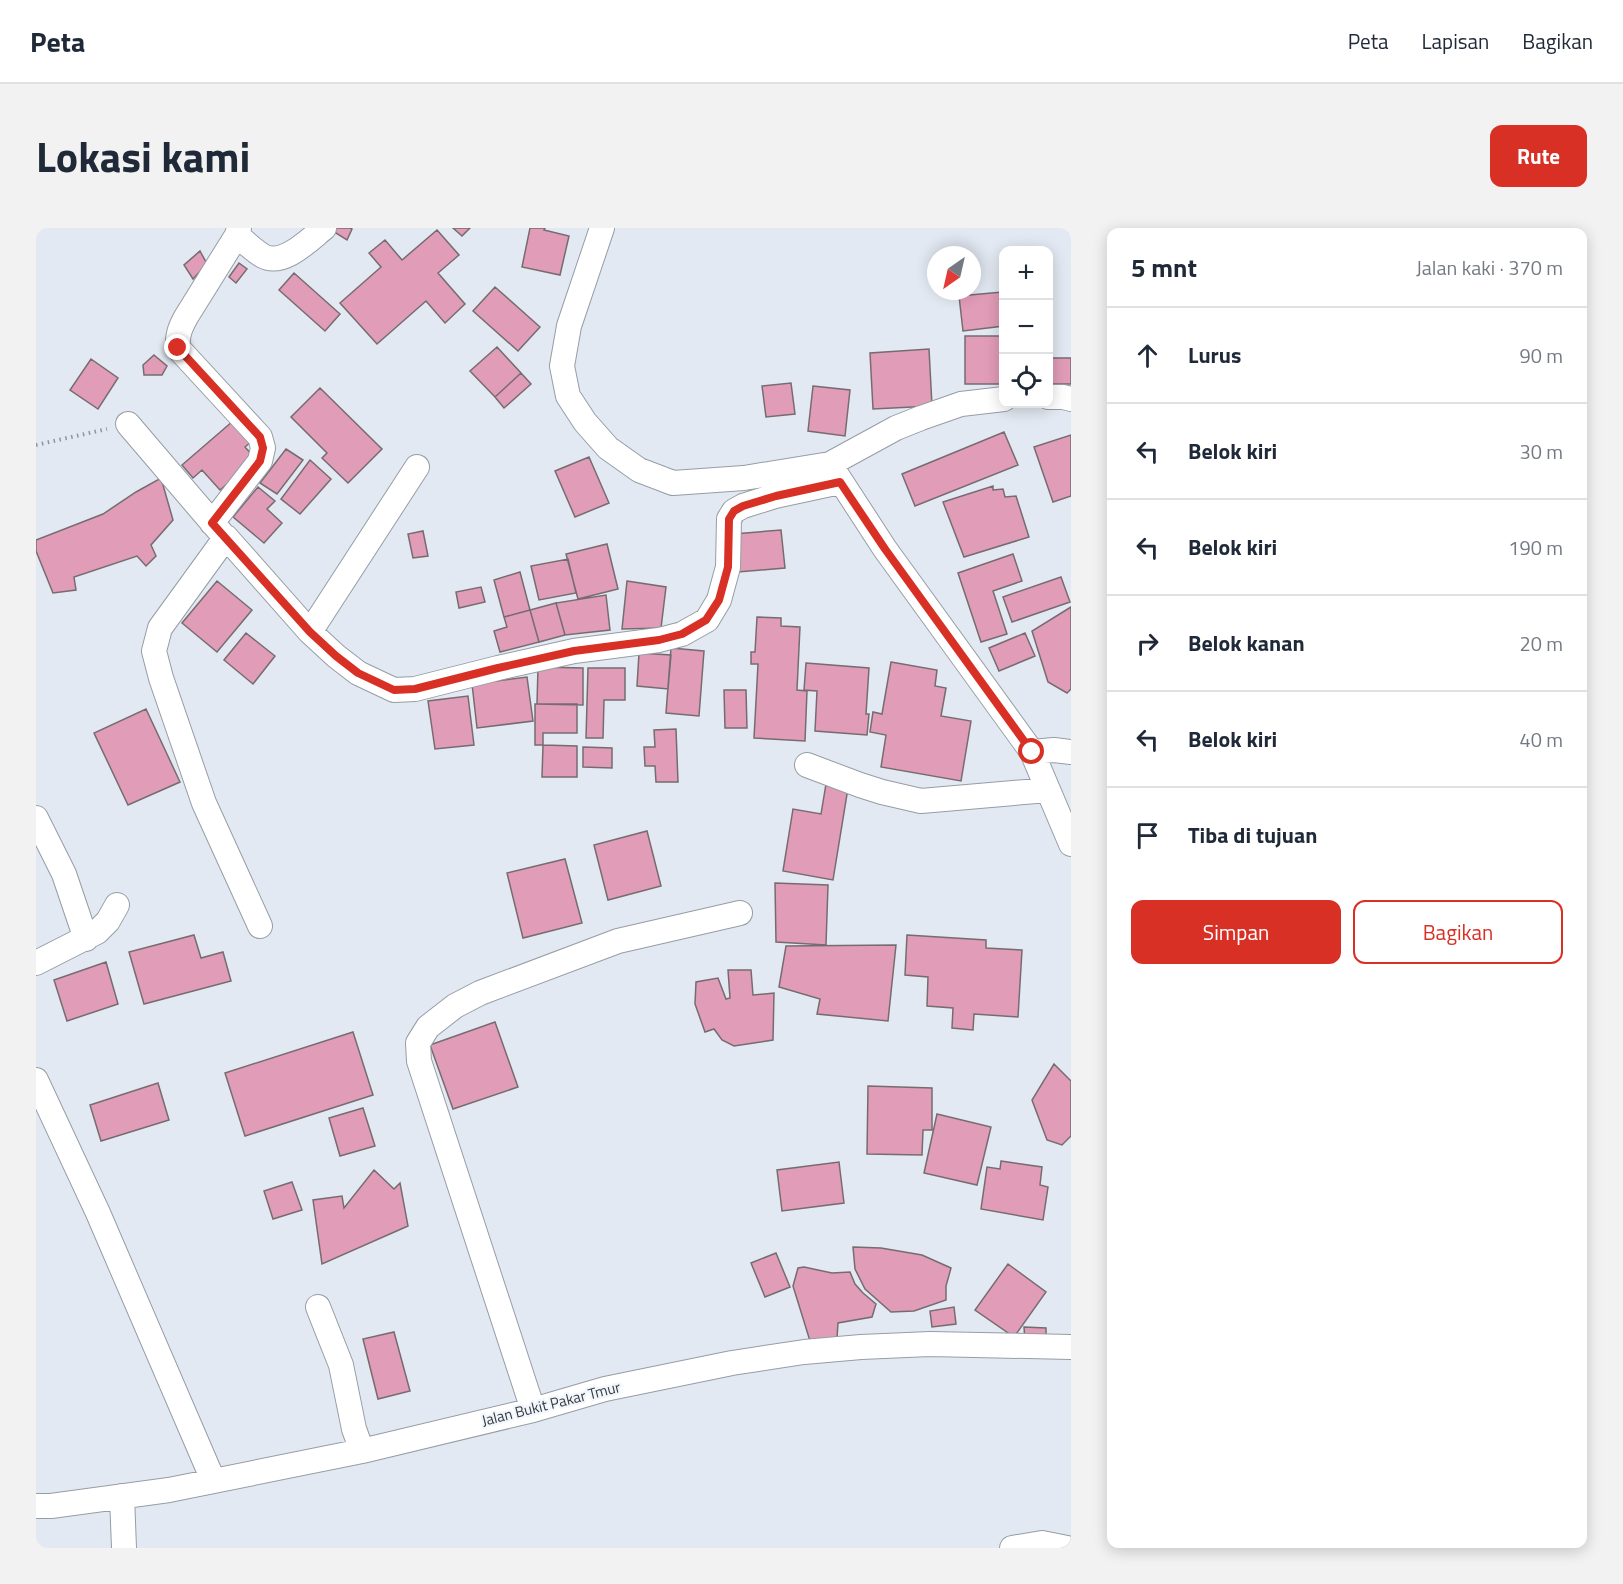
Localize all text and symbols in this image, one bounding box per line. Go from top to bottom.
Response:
text: Peta [30,20,85,63]
text: Peta [1348,25,1389,57]
text: Lapisan [1422,25,1489,57]
text: Bagikan [1522,25,1593,57]
text: Lokasi kami [36,124,250,188]
button: Rute [1490,125,1587,187]
north arrow [927,246,981,300]
map controls [999,246,1053,408]
button: + [999,246,1053,300]
text: 5 mnt [1131,248,1197,287]
text: Jalan kaki · 370 m [1416,252,1563,283]
button: − [999,300,1053,354]
route end [164,334,190,360]
text: Lurus [1188,338,1241,372]
icon: ahead [1131,339,1164,372]
text: 90 m [1519,340,1563,371]
button: locate [999,354,1053,408]
text: Belok kiri [1188,434,1277,468]
icon: left [1131,435,1164,468]
text: 30 m [1519,436,1563,467]
text: Belok kiri [1188,530,1277,564]
icon: left [1131,531,1164,564]
text: 190 m [1508,532,1563,563]
text: Belok kanan [1188,626,1305,660]
icon: right [1131,627,1164,660]
text: 20 m [1519,628,1563,659]
text: Belok kiri [1188,722,1277,756]
icon: left [1131,723,1164,756]
text: 40 m [1519,724,1563,755]
route start [1018,738,1044,764]
text: Tiba di tujuan [1188,818,1317,852]
icon: arrive [1131,819,1164,852]
button: Simpan [1131,900,1341,964]
button: Bagikan [1353,900,1563,964]
street label: Jalan Bukit Pakar Tmur [479,1375,623,1432]

